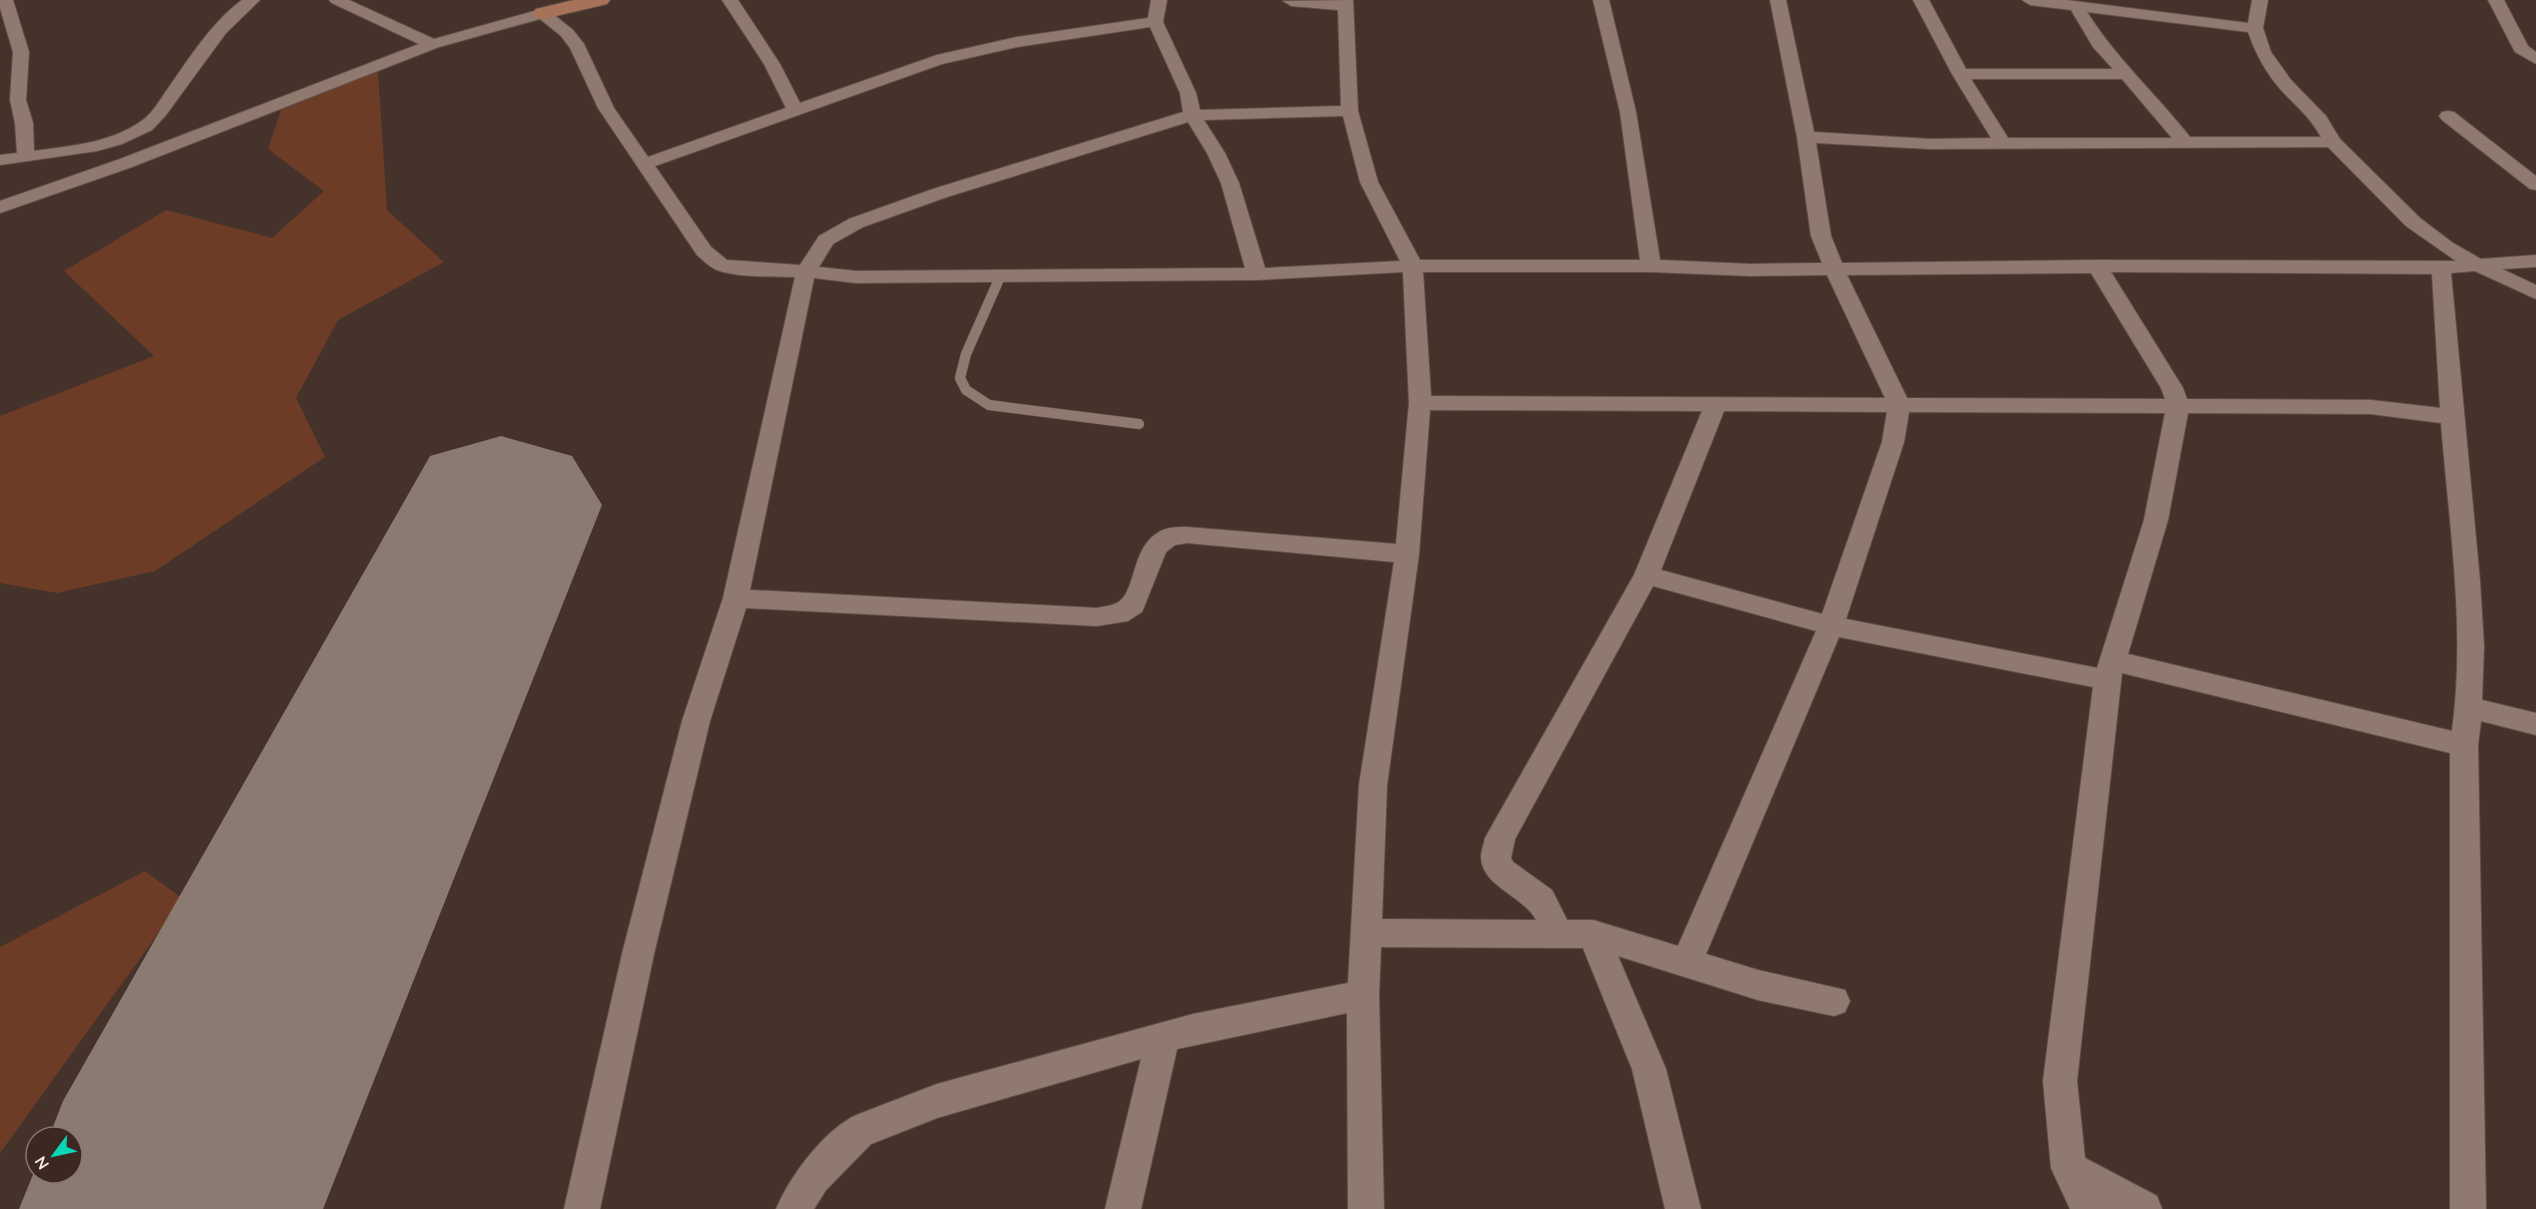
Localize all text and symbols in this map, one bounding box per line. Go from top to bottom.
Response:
north arrow [24,1125,84,1185]
text: N [30,1153,53,1174]

